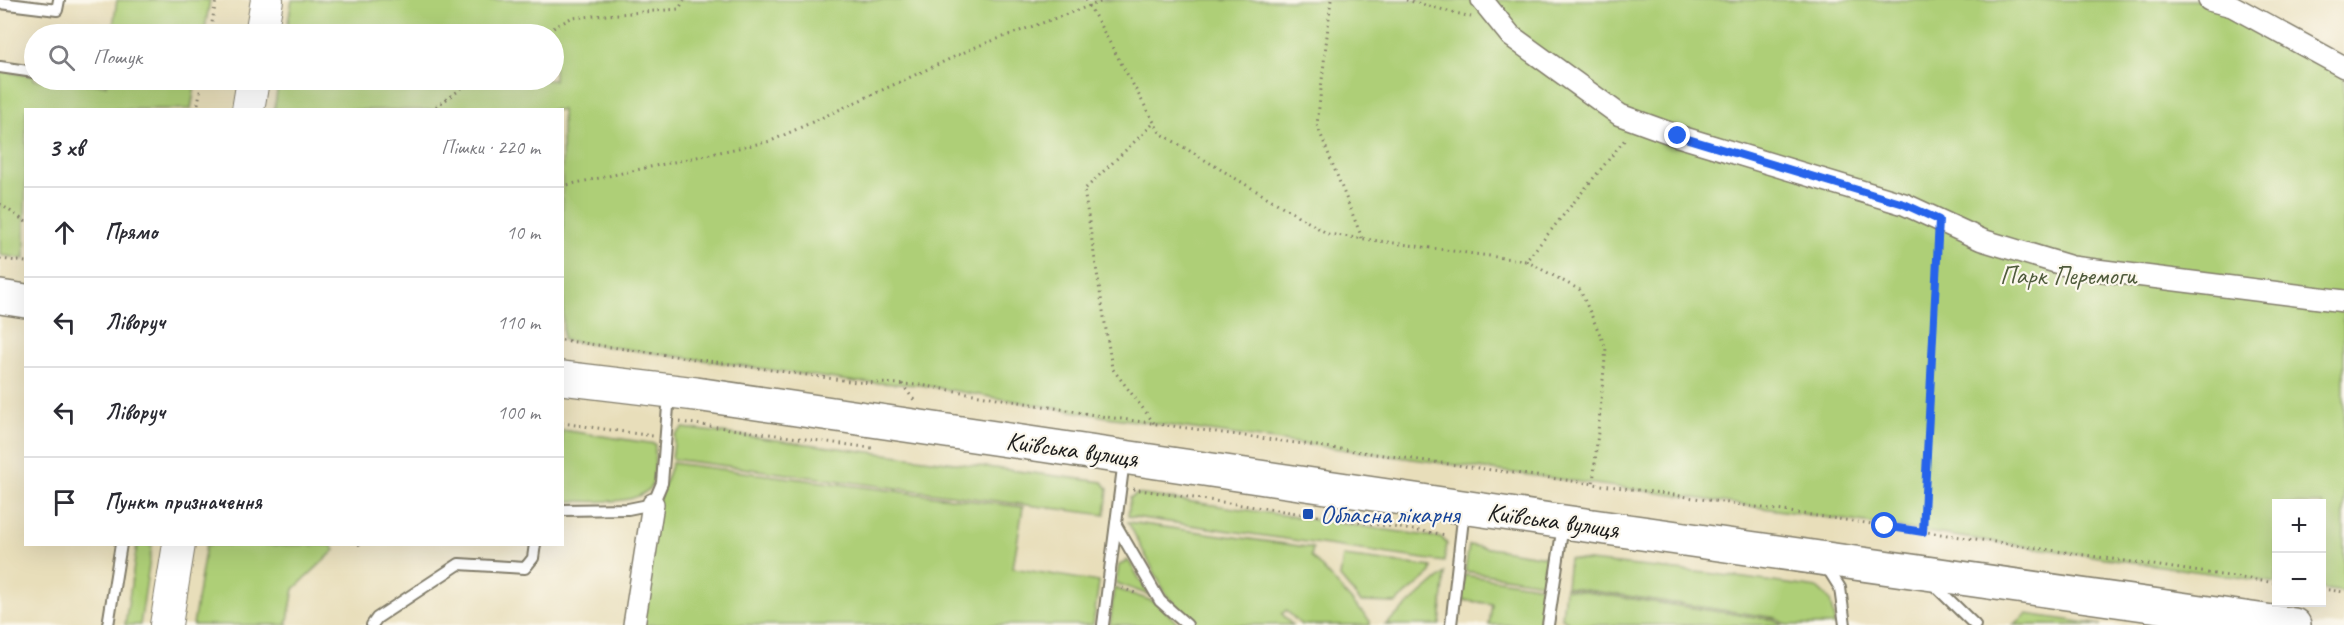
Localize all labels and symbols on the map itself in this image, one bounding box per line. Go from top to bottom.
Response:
route end [1664,122,1690,148]
park label: Парк Перемоги [2000,259,2138,292]
street label: Київська вулиця [1004,424,1141,475]
street label: Київська вулиця [1485,495,1622,546]
place label: Обласна лікарня [1320,498,1461,531]
marker: Обласна лікарня [1301,507,1315,521]
route start [1871,512,1897,538]

